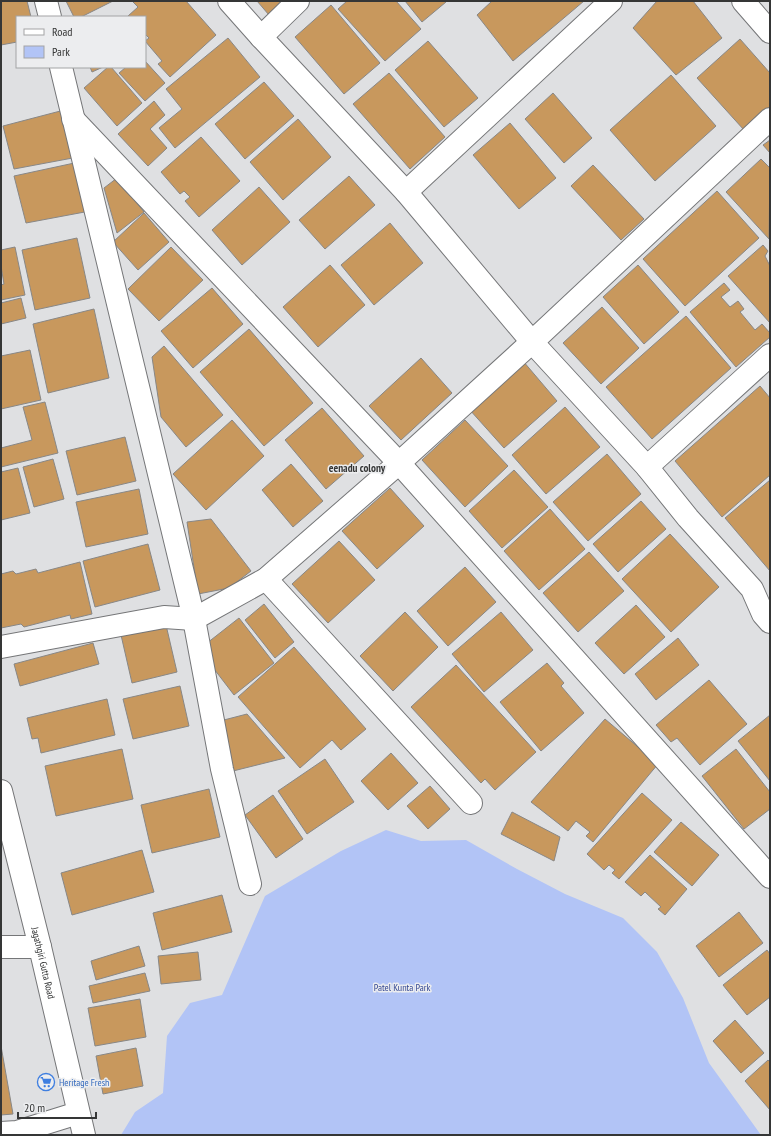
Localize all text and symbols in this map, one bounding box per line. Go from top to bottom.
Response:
legend [16,16,146,68]
text: Road [52,24,72,39]
text: Park [52,44,70,59]
district label: eenadu colony [329,461,386,475]
street label: Jagathgiri Gutta Road [28,925,58,1000]
park label: Patel Kunta Park [374,981,430,994]
supermarket icon: Heritage Fresh [36,1072,56,1092]
place label: Heritage Fresh [59,1076,110,1089]
scale bar [18,1094,96,1120]
text: 20 m [24,1100,45,1115]

